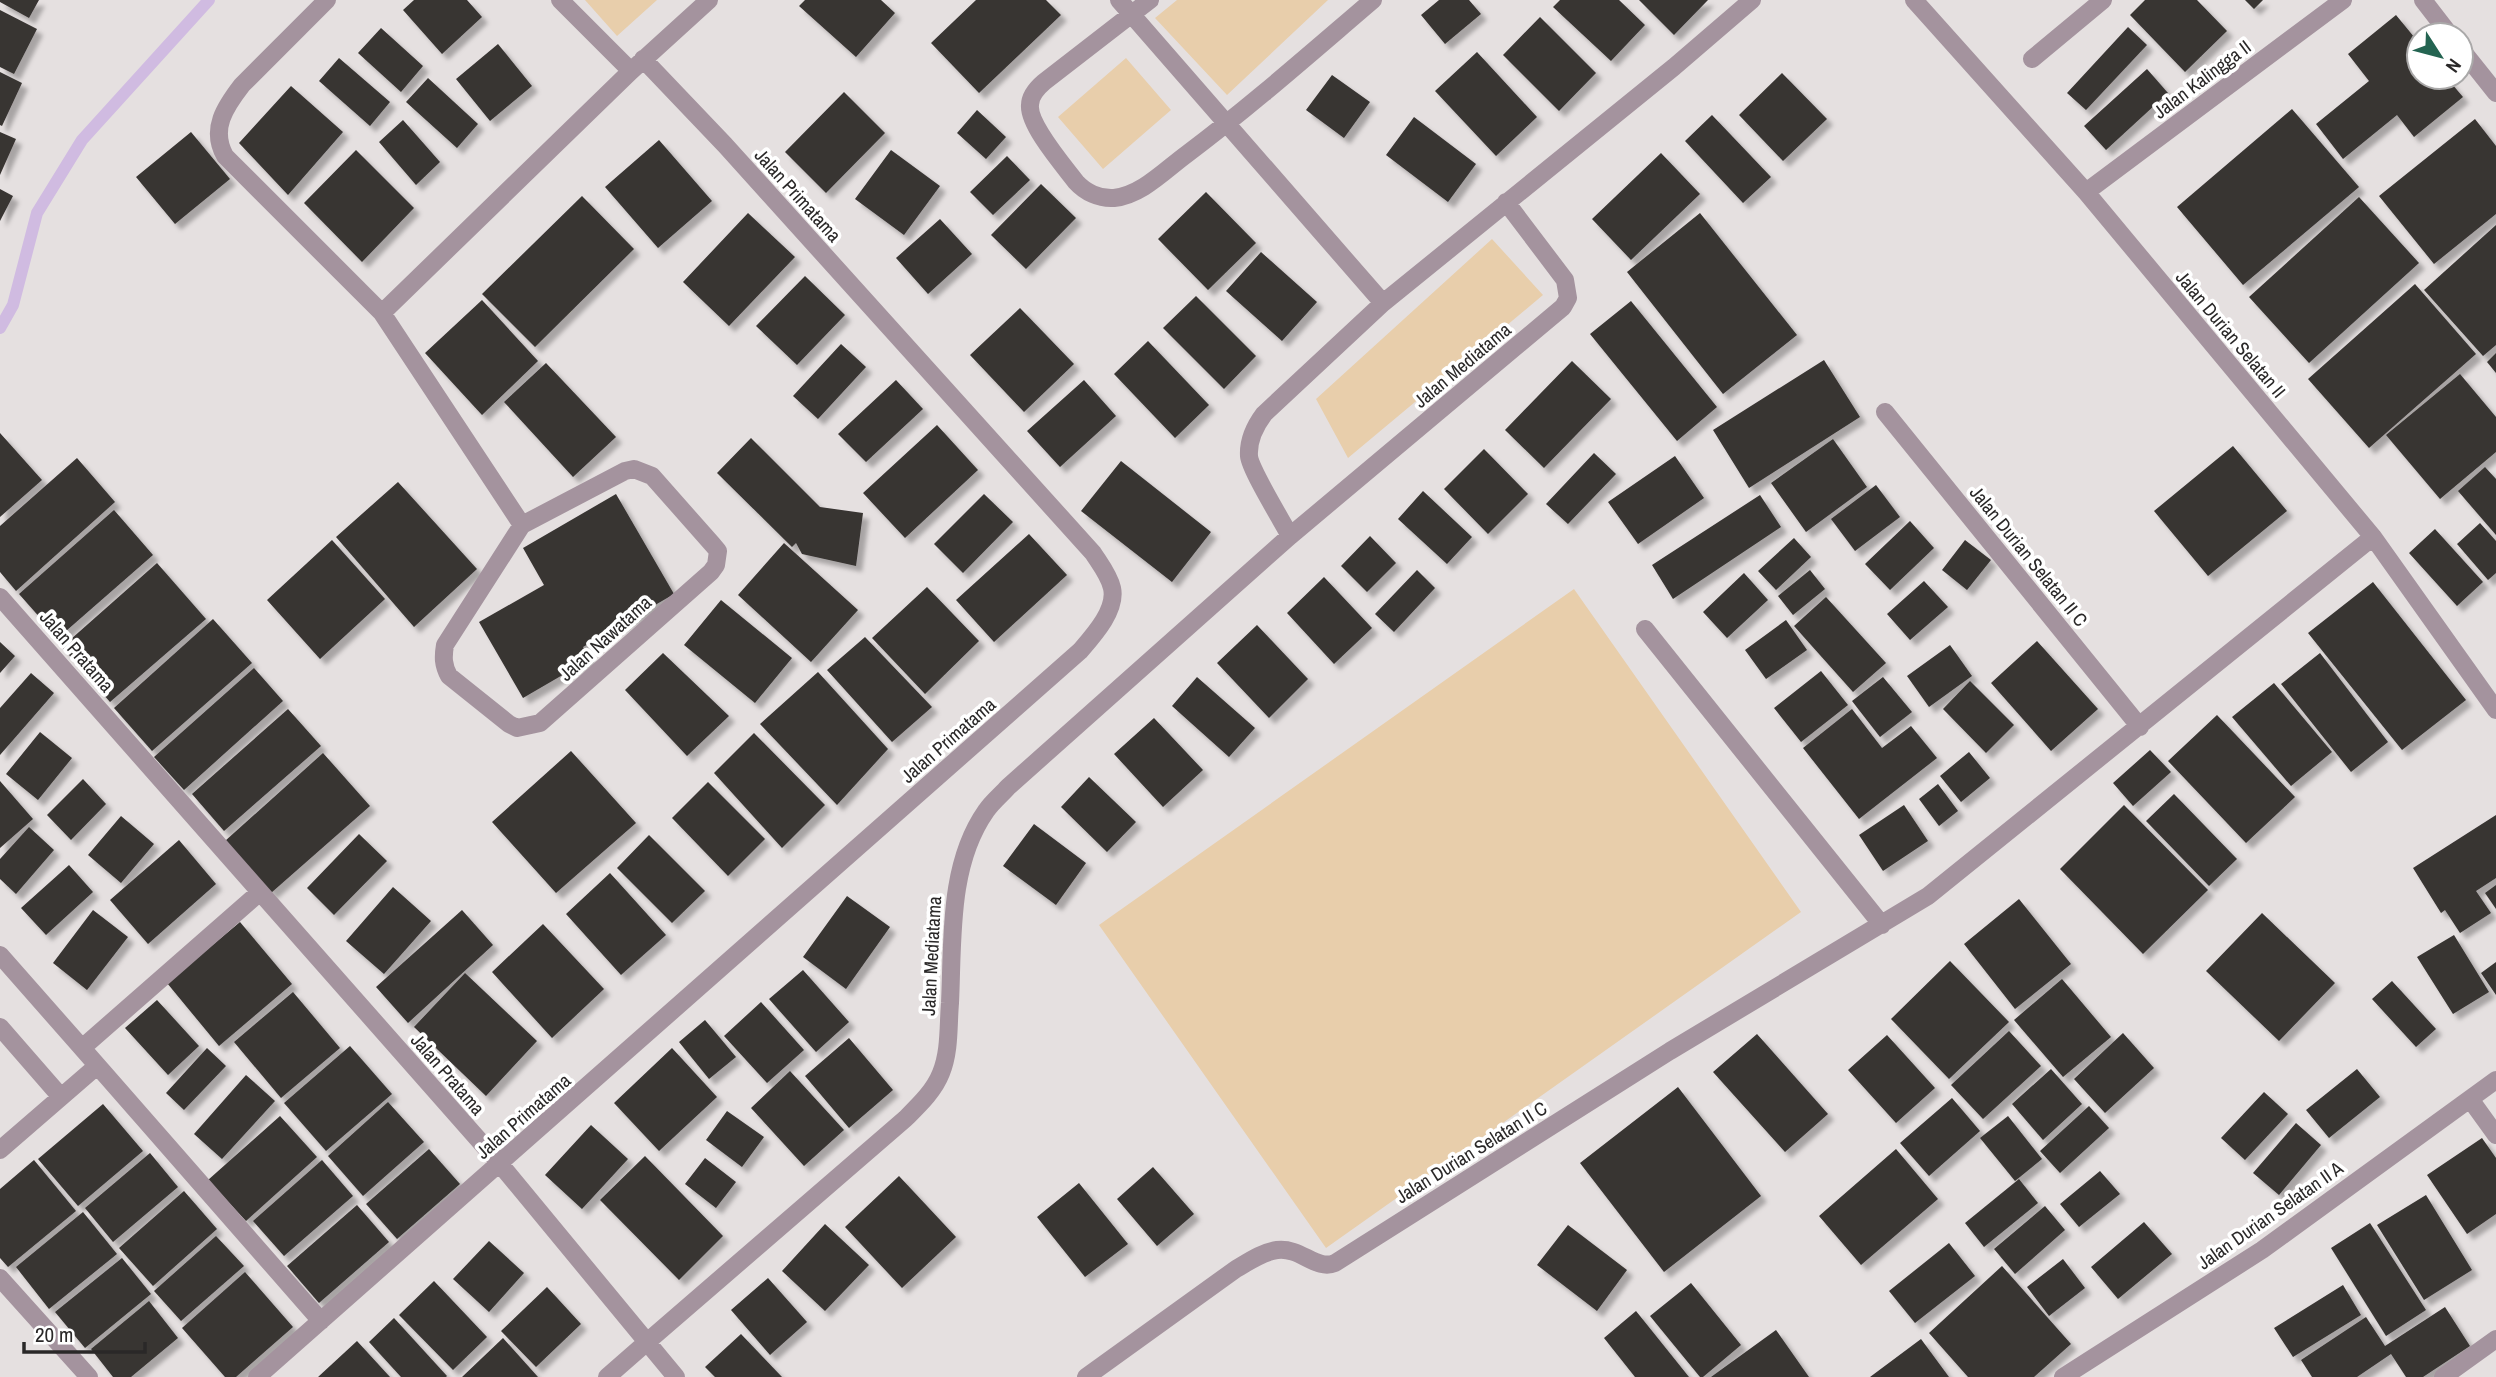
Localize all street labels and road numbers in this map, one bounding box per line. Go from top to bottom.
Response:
street label: Jalan Kalingga II [2148,34,2256,124]
street label: Jalan Primatama [749,143,847,248]
street label: Jalan Durian Selatan II [2170,265,2292,403]
street label: Jalan Mediatama [1408,316,1516,413]
street label: Jalan Durian Selatan II C [1964,480,2094,632]
street label: Jalan Nawatama [553,589,657,686]
street label: Jalan Pratama [34,605,120,698]
street label: Jalan Primatama [895,691,1001,788]
street label: Jalan Mediatama [915,895,947,1016]
street label: Jalan Pratama [405,1028,491,1121]
street label: Jalan Primatama [470,1067,576,1164]
street label: Jalan Durian Selatan II C [1390,1095,1552,1209]
street label: Jalan Durian Selatan II A [2192,1155,2349,1275]

